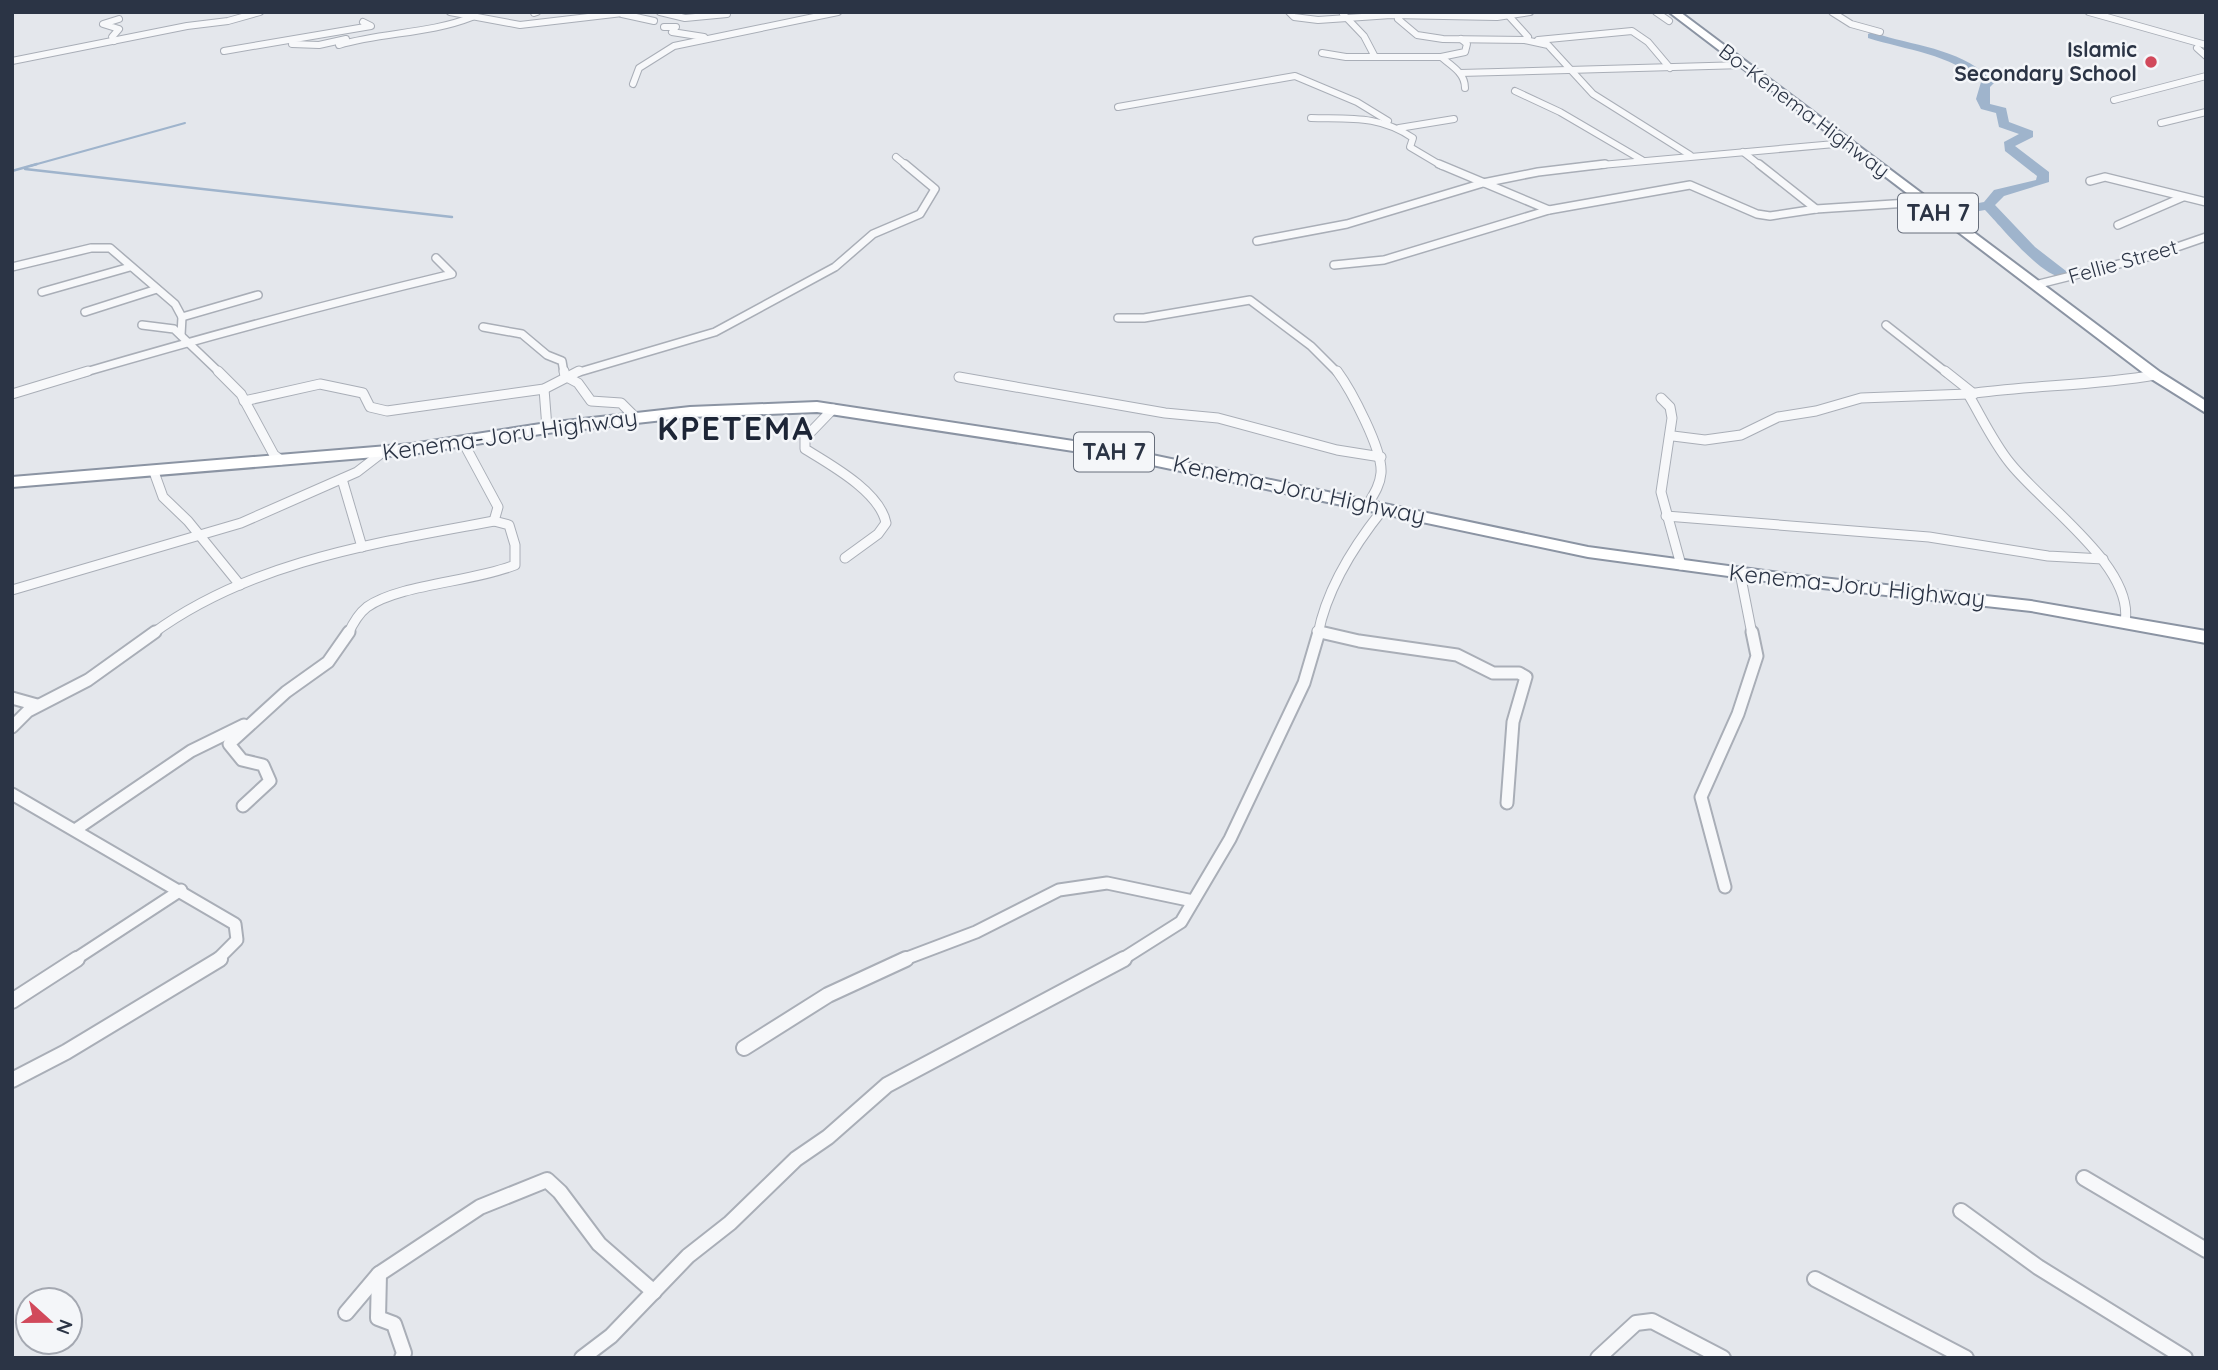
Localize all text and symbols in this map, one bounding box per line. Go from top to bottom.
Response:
place label: Islamic Secondary School [1954,36,2137,86]
street label: Bo-Kenema Highway [1714,38,1895,183]
marker: Islamic Secondary School [2143,54,2159,70]
road number: TAH 7 [1898,194,1978,232]
street label: Fellie Street [2065,233,2180,289]
street label: Kenema-Joru Highway [380,401,639,467]
district label: KPETEMA [657,408,815,448]
road number: TAH 7 [1074,432,1154,472]
street label: Kenema-Joru Highway [1170,448,1428,530]
street label: Kenema-Joru Highway [1727,557,1987,613]
north arrow [14,1286,84,1356]
text: N [51,1316,79,1338]

